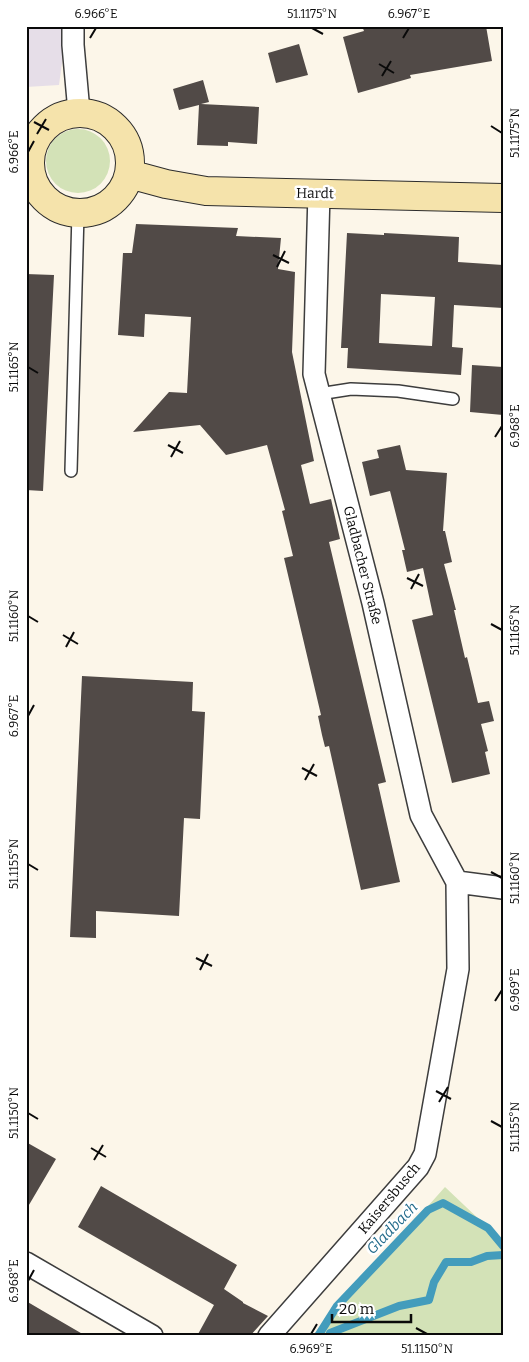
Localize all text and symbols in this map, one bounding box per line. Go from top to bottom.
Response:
text: 6.966°E [75,7,117,21]
text: 51.1175°N [287,7,337,21]
text: 6.967°E [388,7,430,21]
text: 51.1175°N [508,108,522,158]
text: 6.966°E [7,131,21,173]
street label: Hardt [296,185,334,202]
text: 51.1165°N [7,341,21,392]
text: 6.968°E [508,404,522,448]
street label: Gladbacher Straße [340,504,385,626]
text: 51.1160°N [7,589,21,642]
text: 51.1165°N [508,604,522,655]
text: 6.967°E [7,695,21,737]
text: 51.1155°N [7,838,21,889]
text: 51.1160°N [508,851,522,904]
text: 6.969°E [508,968,522,1012]
text: 51.1150°N [7,1087,21,1139]
text: 51.1155°N [508,1101,522,1152]
street label: Kaisersbusch [355,1159,424,1237]
water label: Gladbach [363,1198,421,1258]
text: 6.968°E [7,1259,21,1303]
scale bar [332,1292,410,1324]
text: 20 m [339,1300,375,1318]
text: 6.969°E [289,1342,333,1356]
text: 51.1150°N [401,1342,453,1356]

